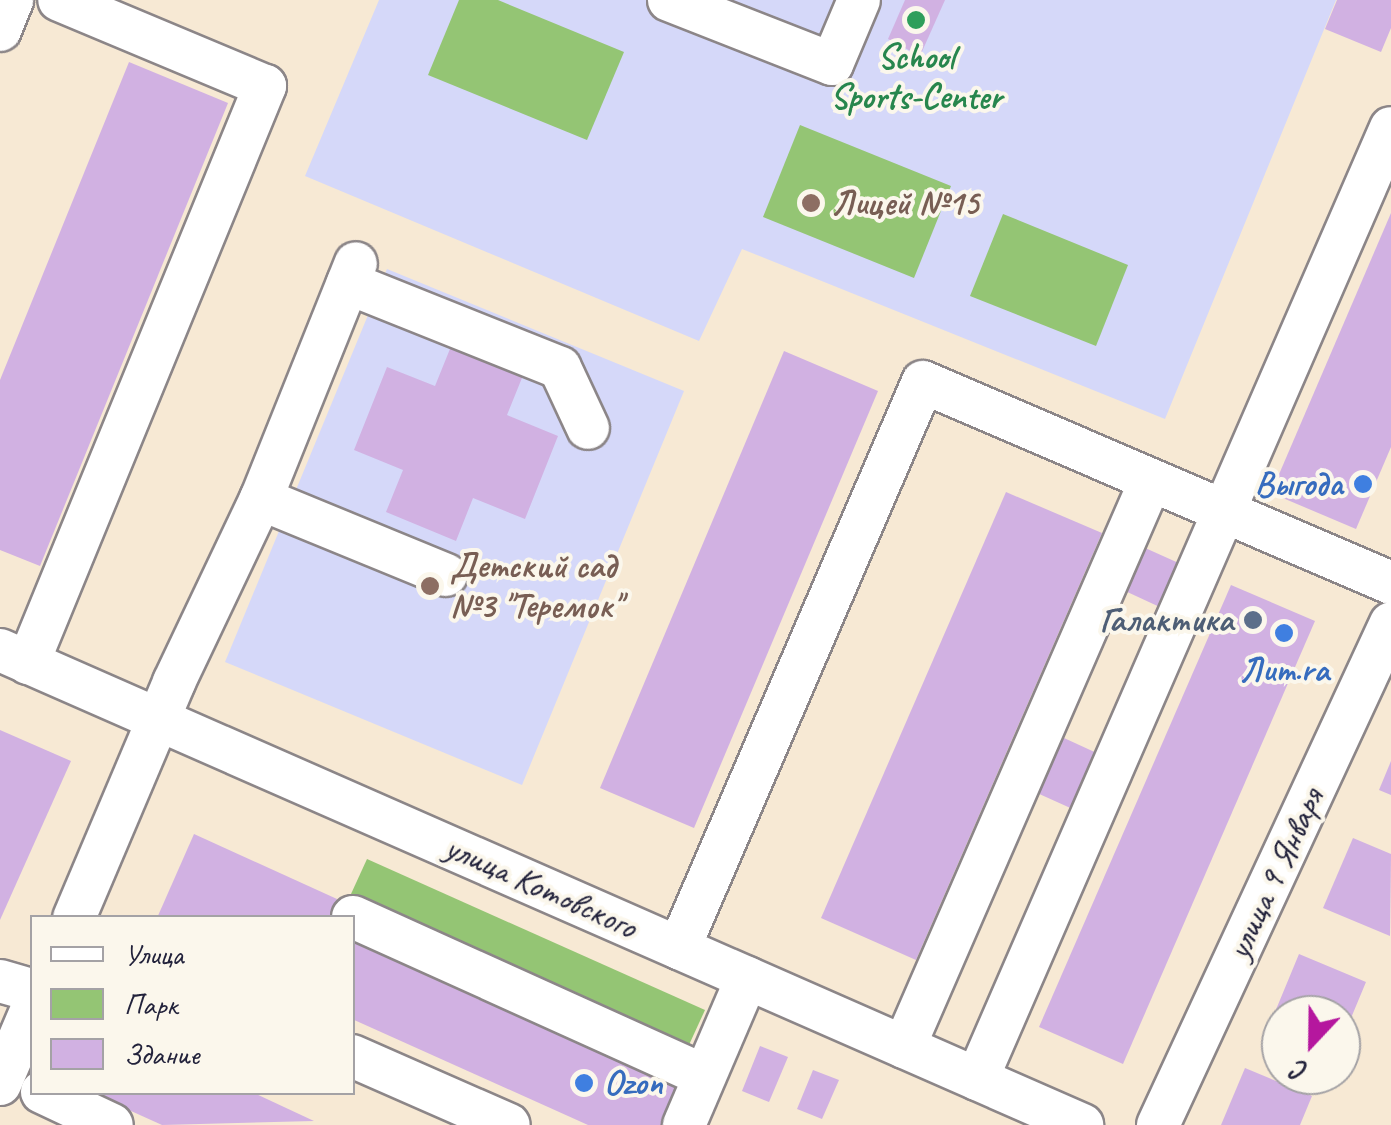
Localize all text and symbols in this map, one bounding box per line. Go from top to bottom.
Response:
marker: School Sports-Center [905,9,927,31]
place label: School Sports-Center [830,36,1002,118]
place label: Лицей №15 [831,182,978,224]
marker: Лицей №15 [800,192,822,214]
place label: Выгода [1255,463,1343,505]
marker: Выгода [1352,473,1374,495]
place label: Детский сад №3 "Теремок" [450,545,621,627]
marker: Детский сад №3 "Теремок" [419,575,441,597]
place label: Галактика [1100,599,1233,641]
marker: Галактика [1242,609,1264,631]
marker: Лит.ra [1273,622,1295,644]
place label: Лит.ra [1239,649,1329,691]
street label: улица 9 Января [1217,782,1333,966]
street label: улица Котовского [439,826,643,948]
legend [30,915,355,1095]
text: Улица [124,935,183,973]
text: Парк [124,985,178,1023]
north arrow [1261,995,1361,1095]
text: Здание [124,1035,199,1073]
text: С [1287,1053,1313,1090]
place label: Ozon [604,1062,662,1104]
marker: Ozon [573,1072,595,1094]

